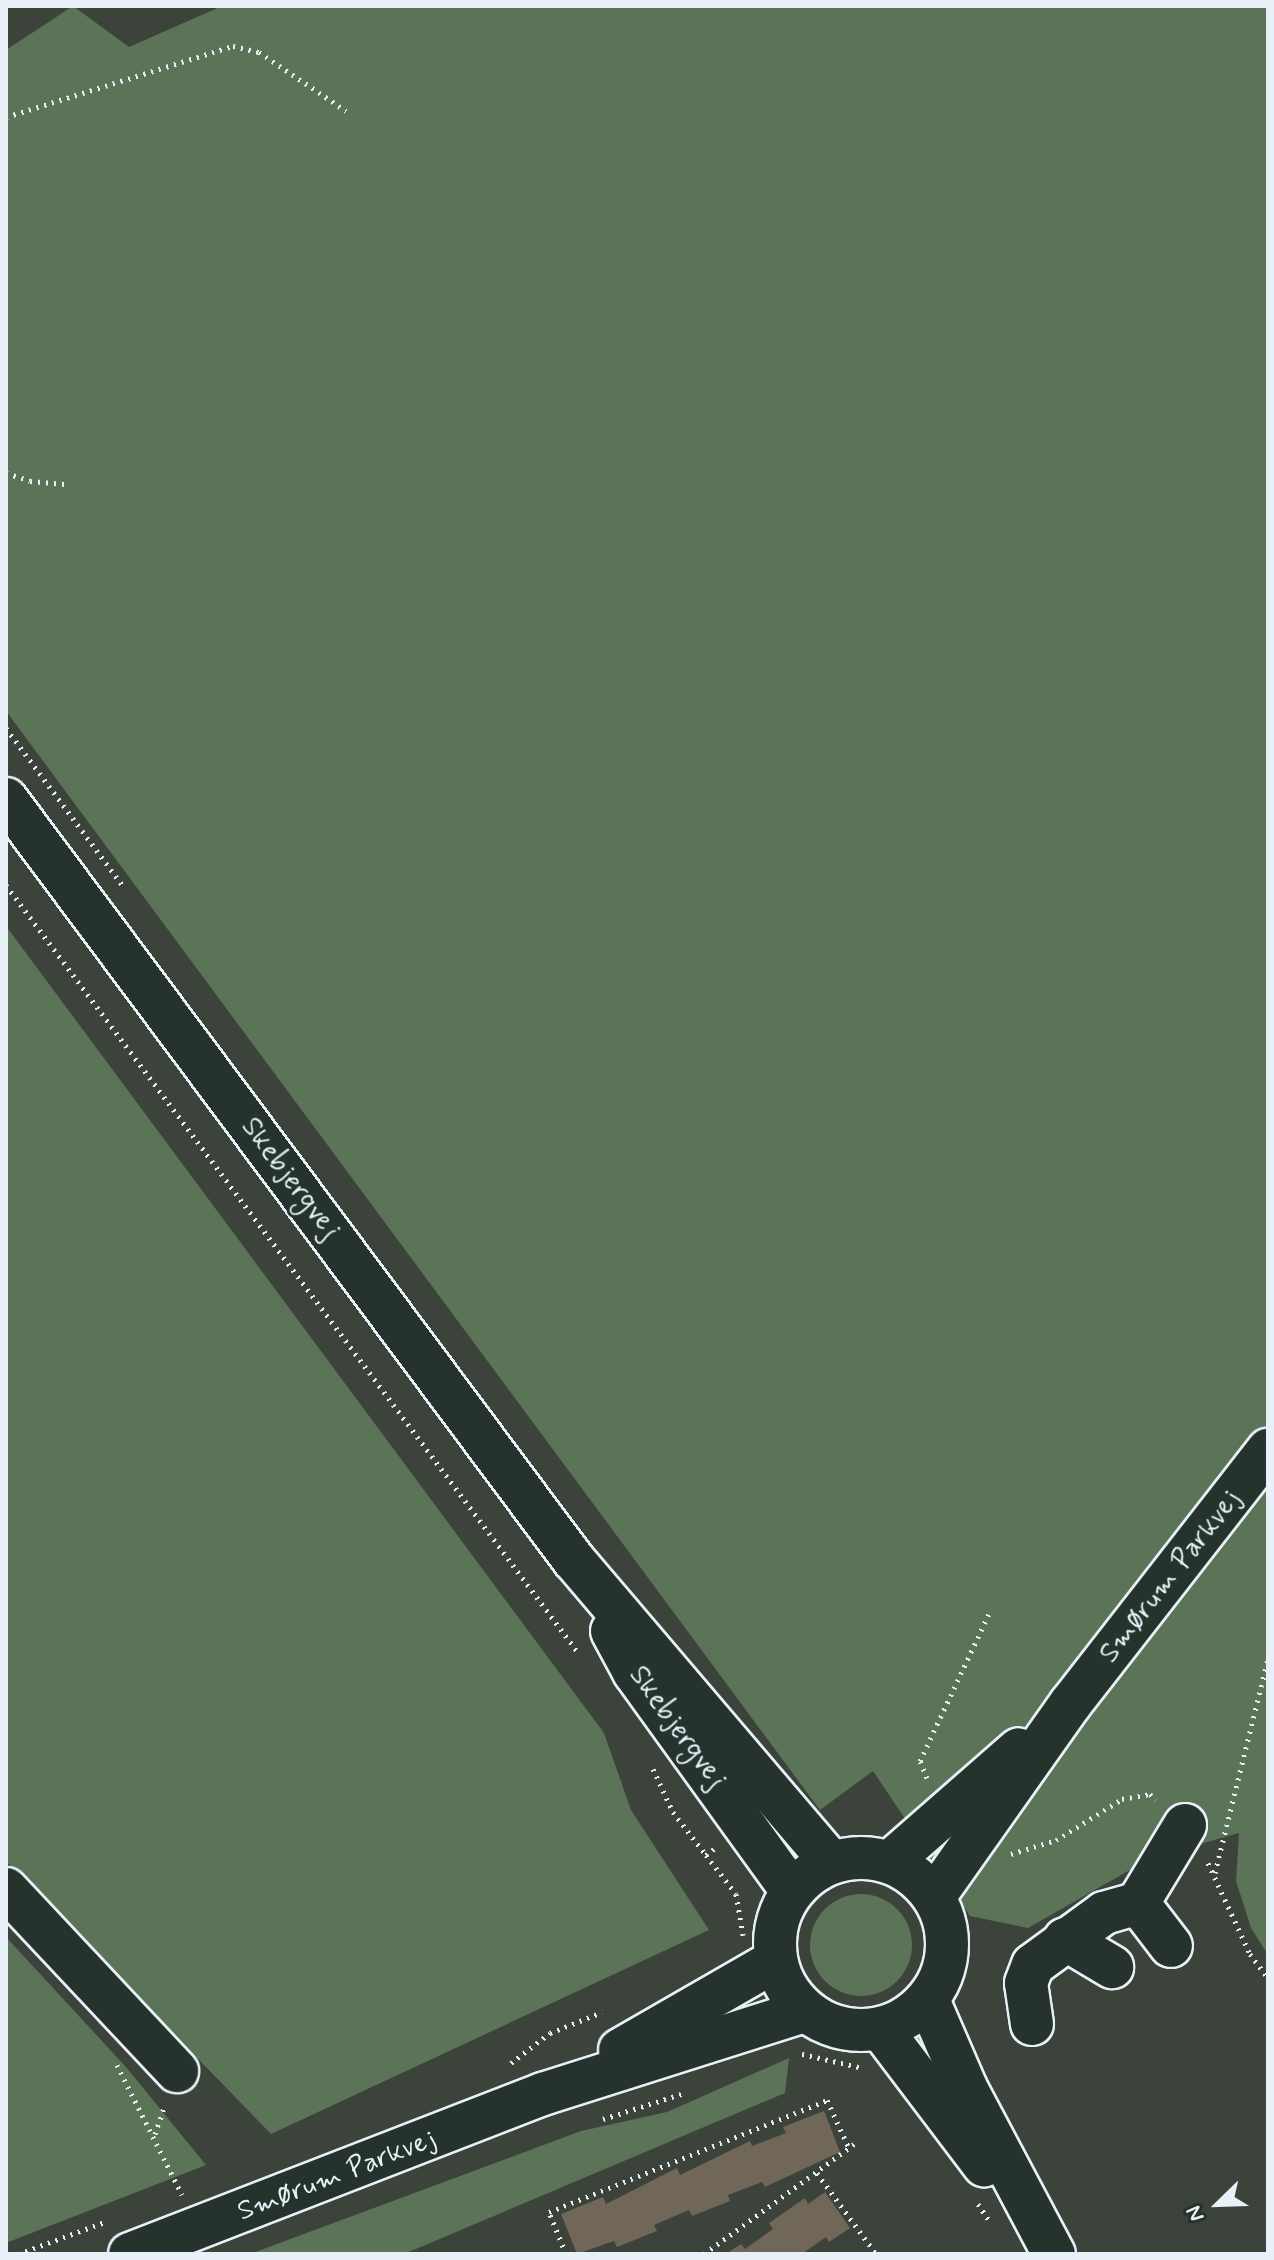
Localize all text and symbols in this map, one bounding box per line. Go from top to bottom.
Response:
street label: Skebjergvej [233,1111,347,1247]
street label: Smørum Parkvej [1094,1485,1248,1669]
street label: Skebjergvej [621,1660,733,1796]
street label: Smørum Parkvej [234,2123,440,2229]
north arrow [1178,2164,1258,2244]
text: N [1180,2201,1212,2226]

